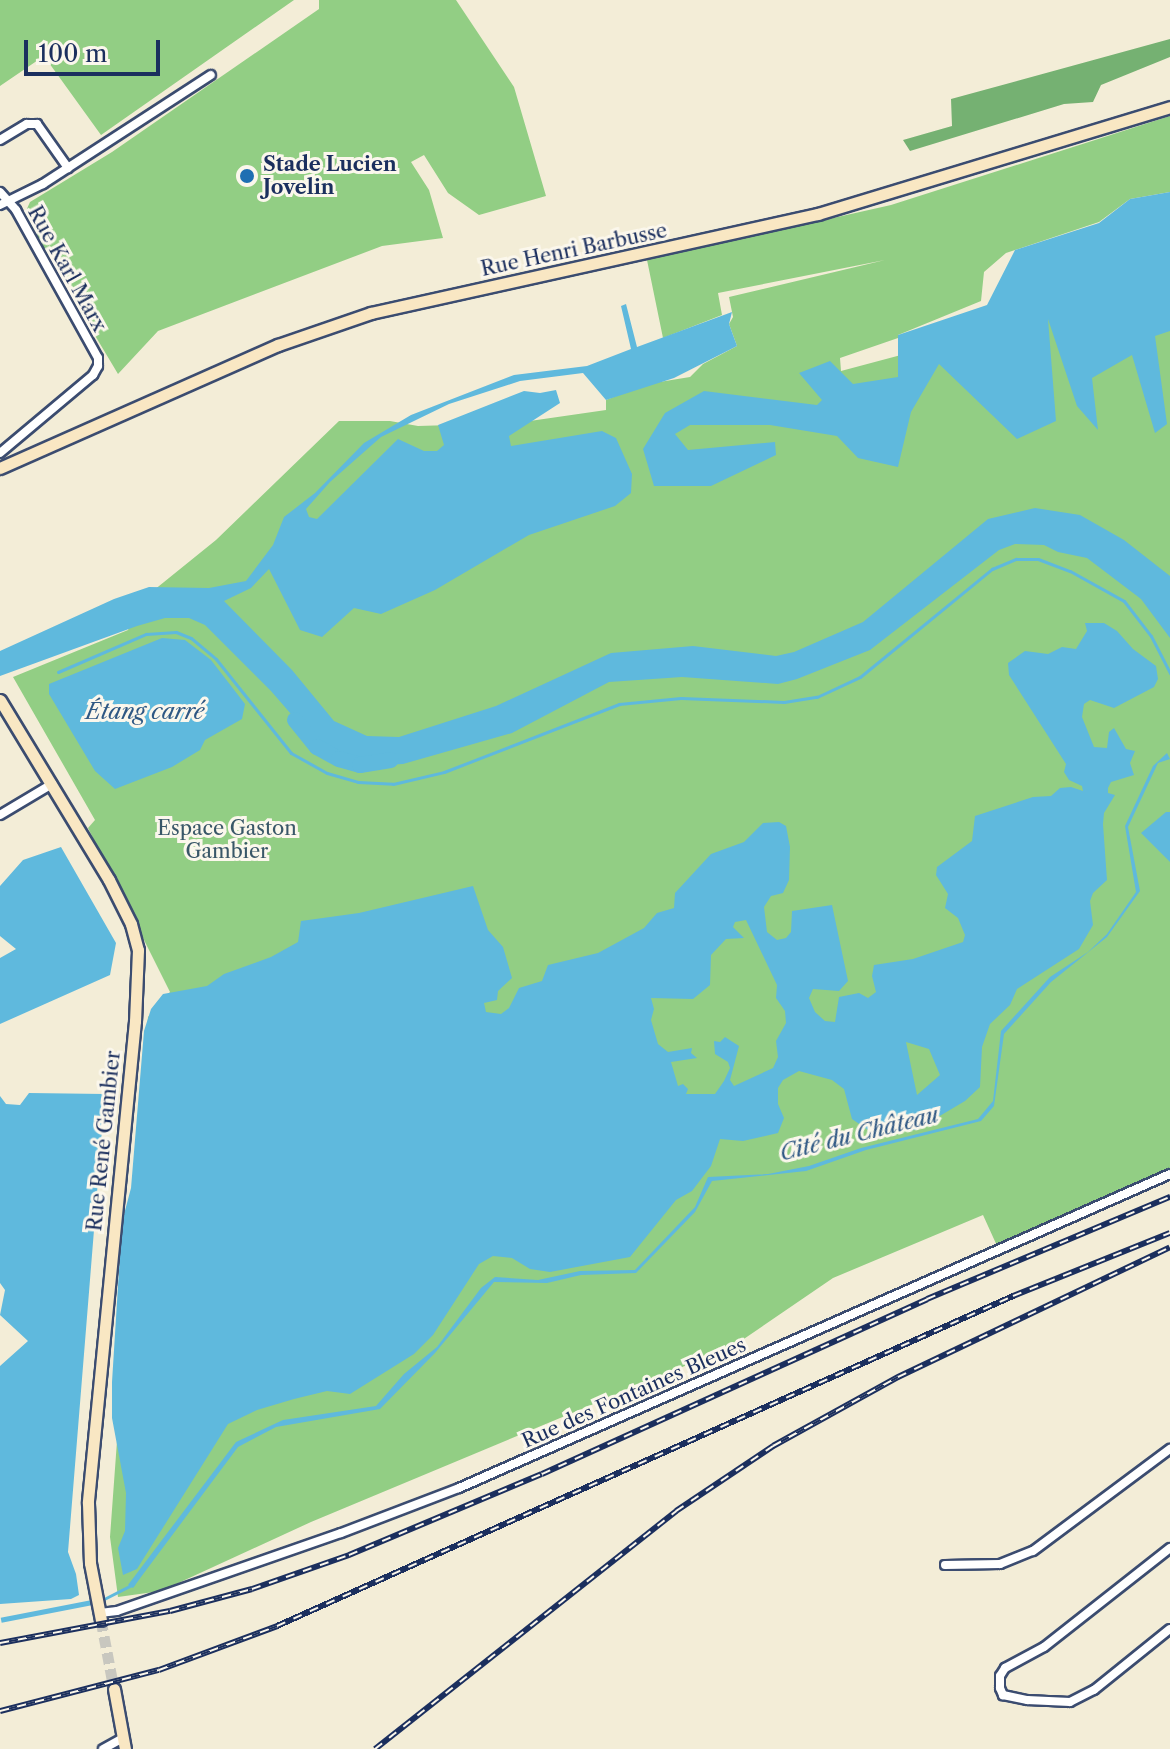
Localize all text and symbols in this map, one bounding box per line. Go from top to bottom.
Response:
scale bar [28,24,164,74]
text: 100 m [38,39,107,68]
place label: Stade Lucien Jovelin [263,152,397,199]
marker: Stade Lucien Jovelin [238,167,256,185]
street label: Rue Karl Marx [23,202,111,336]
street label: Rue Henri Barbusse [479,219,669,281]
water label: Étang carré [86,699,204,725]
park label: Espace Gaston Gambier [157,817,297,864]
street label: Rue René Gambier [83,1050,125,1232]
water label: Cité du Château [777,1102,941,1166]
street label: Rue des Fontaines Bleues [518,1333,750,1453]

